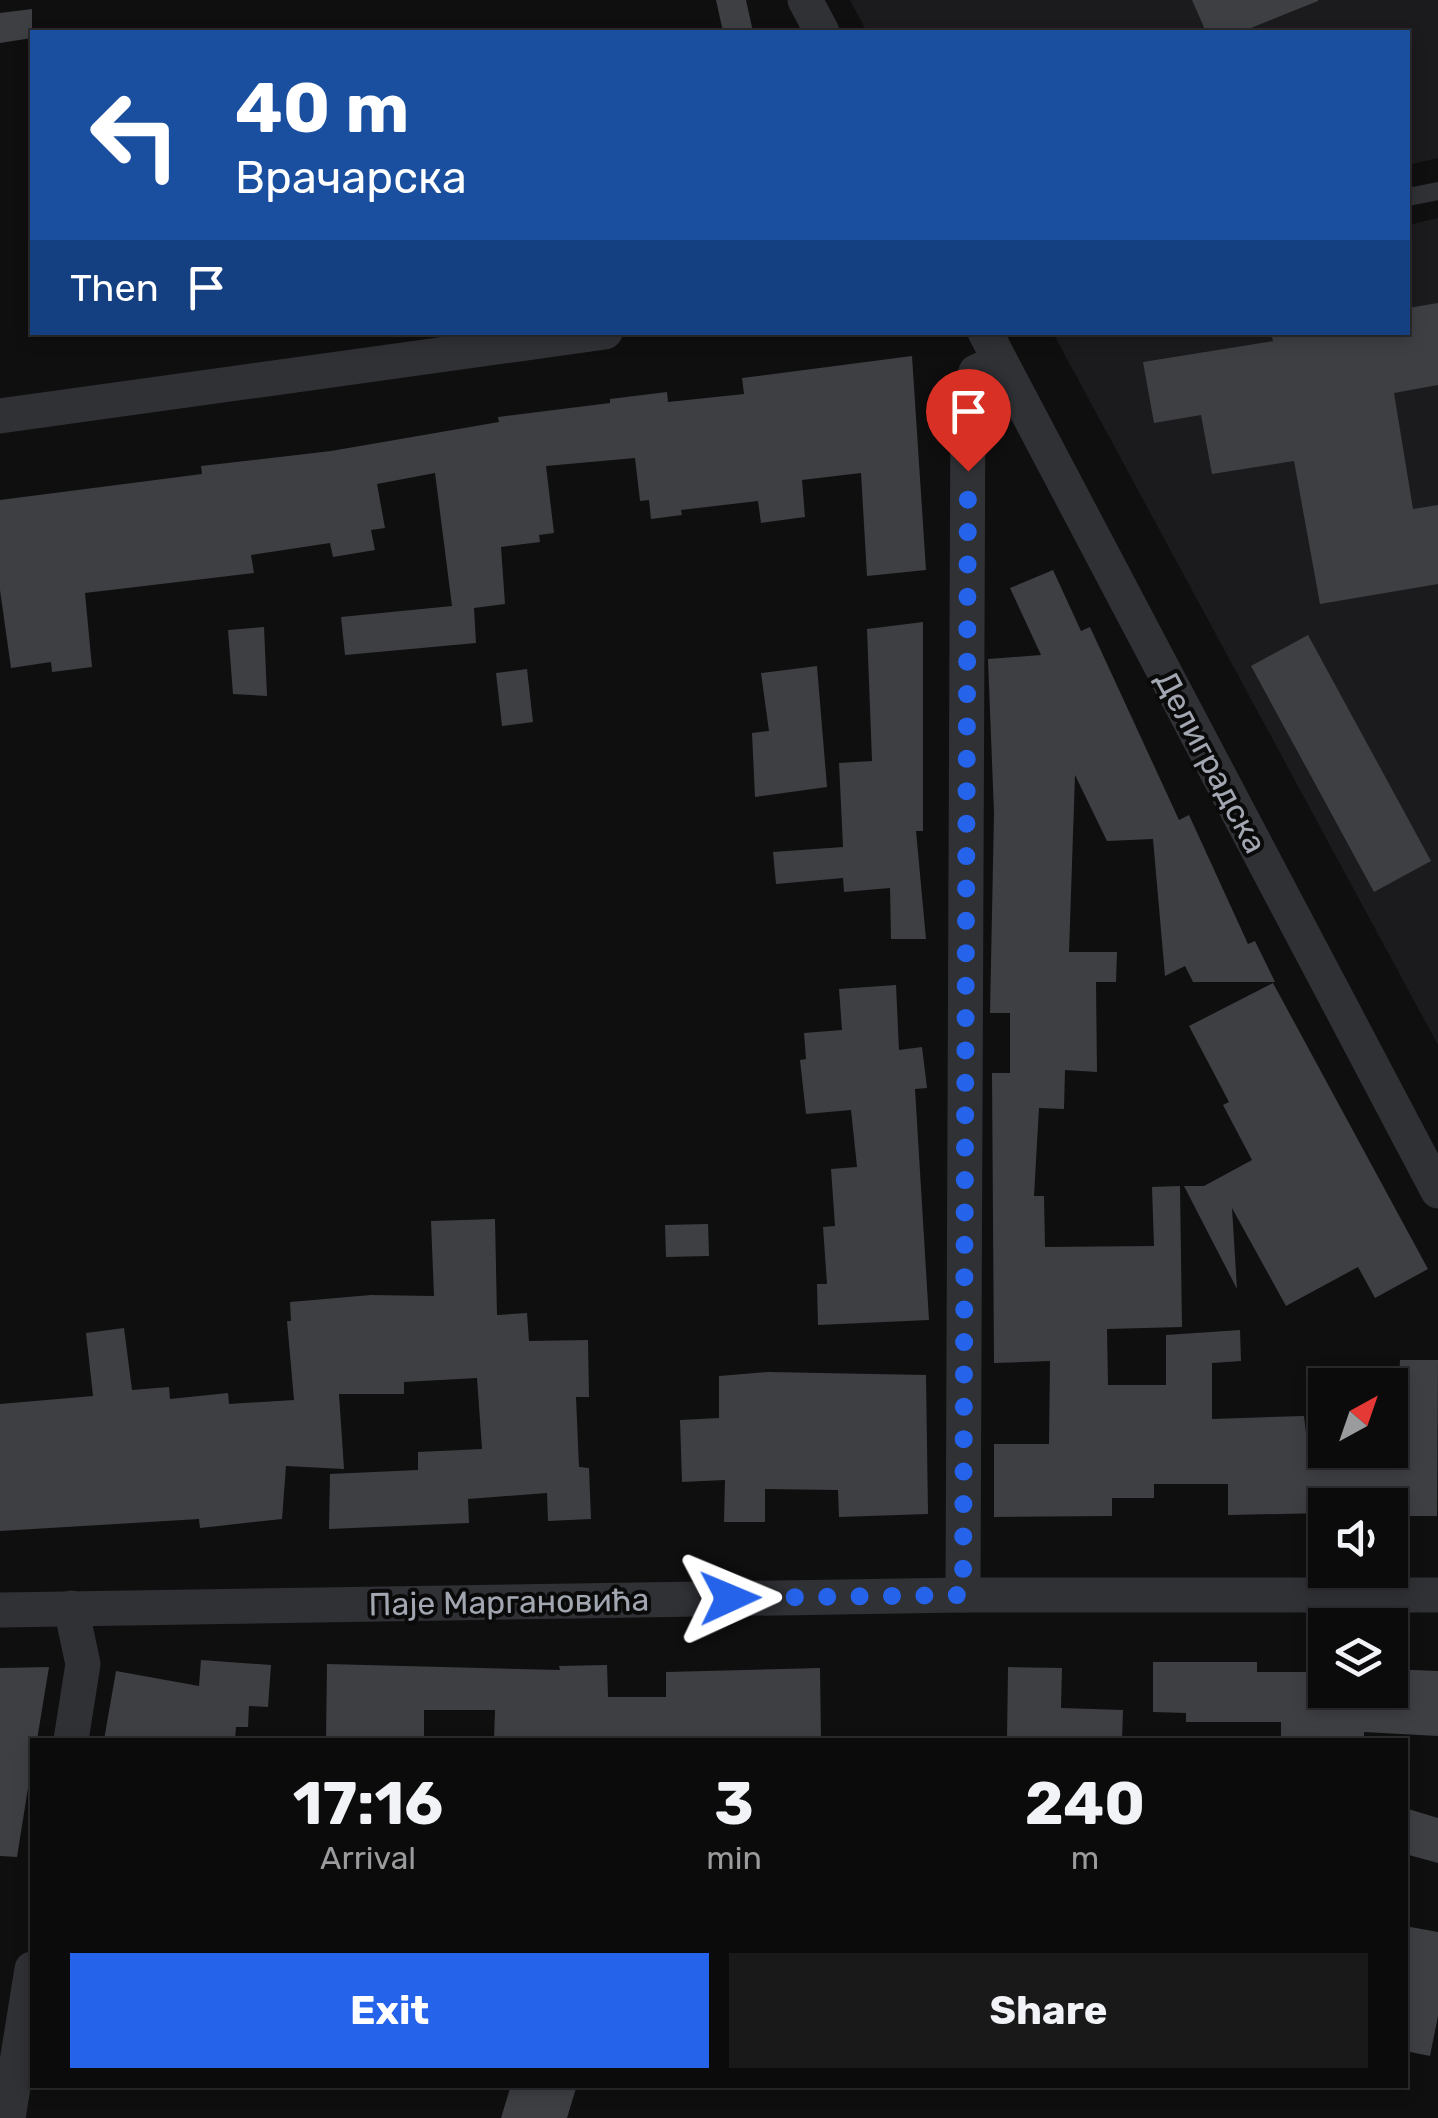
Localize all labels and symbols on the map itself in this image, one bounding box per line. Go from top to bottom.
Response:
pin [926,369,1011,472]
street label: Делиградска [1147,664,1275,860]
north arrow [1308,1368,1408,1468]
position arrow [678,1546,782,1650]
street label: Паје Маргановића [368,1581,650,1623]

